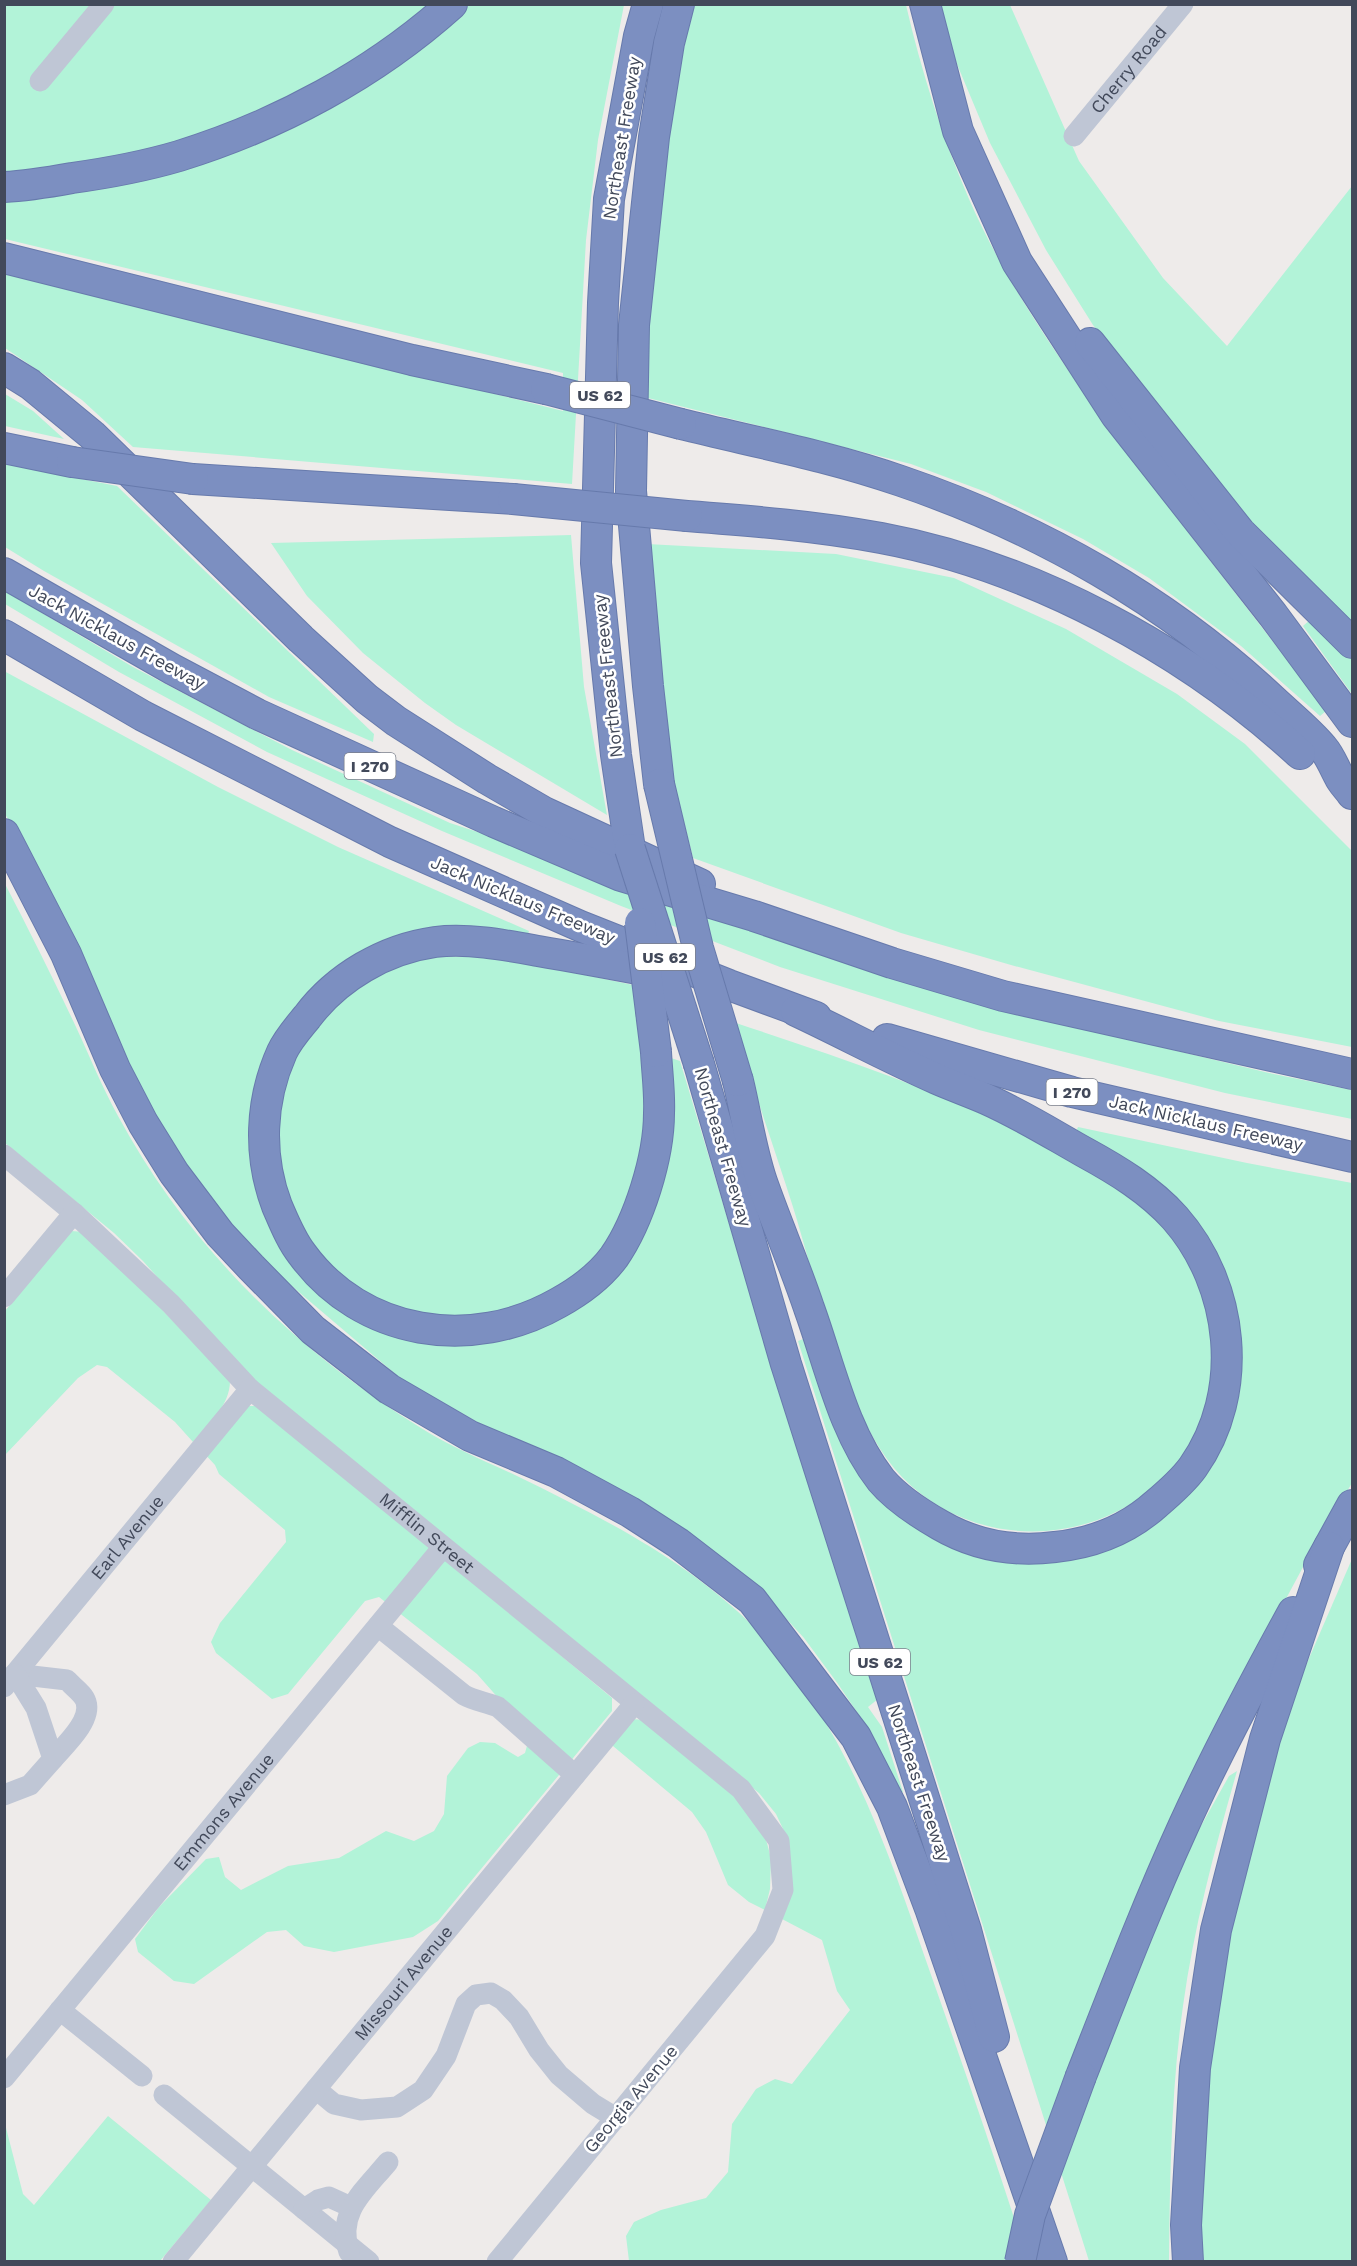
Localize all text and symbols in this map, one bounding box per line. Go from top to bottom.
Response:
street label: Cherry Road [1086,21,1171,118]
street label: Northeast Freeway [598,54,645,221]
road number: US 62 [570,382,630,408]
street label: Jack Nicklaus Freeway [25,579,210,694]
street label: Northeast Freeway [588,592,627,759]
road number: I 270 [344,753,395,779]
street label: Jack Nicklaus Freeway [428,851,619,948]
road number: US 62 [635,944,695,970]
street label: Northeast Freeway [691,1065,756,1230]
road number: I 270 [1046,1079,1098,1105]
street label: Jack Nicklaus Freeway [1107,1090,1306,1155]
street label: Mifflin Street [375,1488,479,1578]
street label: Earl Avenue [86,1491,168,1584]
road number: US 62 [850,1649,910,1675]
street label: Northeast Freeway [884,1701,955,1865]
street label: Emmons Avenue [169,1749,278,1875]
street label: Missouri Avenue [350,1921,457,2044]
street label: Georgia Avenue [579,2040,682,2157]

